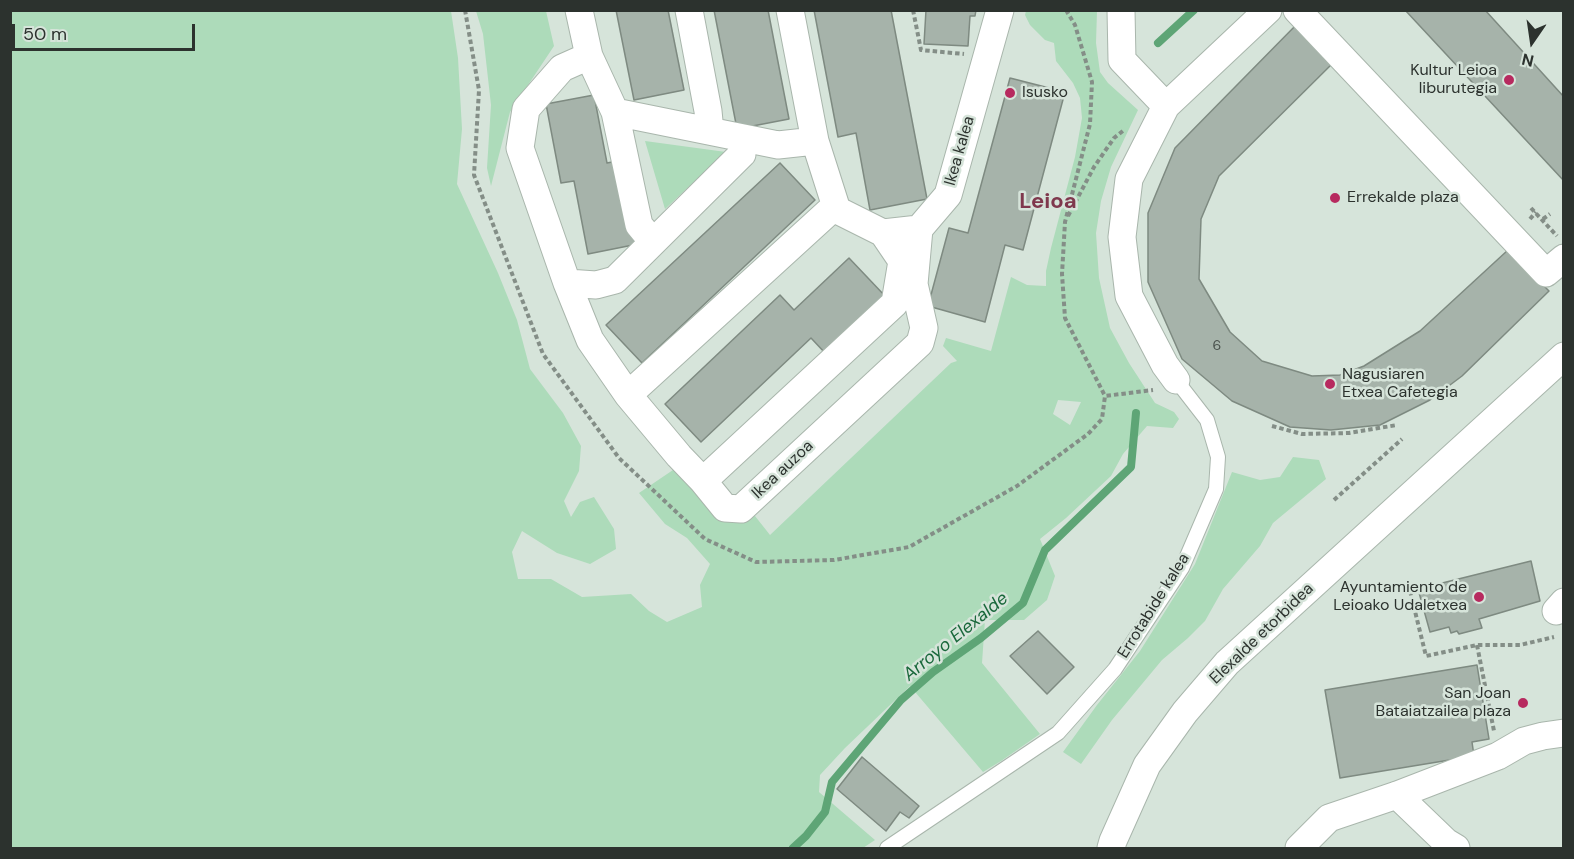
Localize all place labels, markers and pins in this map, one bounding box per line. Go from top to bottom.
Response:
place label: Kultur Leioa liburutegia [1410,61,1497,99]
marker: Kultur Leioa liburutegia [1502,73,1516,87]
place label: Isusko [1022,83,1068,103]
marker: Isusko [1003,86,1017,100]
place label: Errekalde plaza [1347,188,1459,208]
marker: Errekalde plaza [1328,191,1342,205]
place label: Nagusiaren Etxea Cafetegia [1342,365,1458,403]
marker: Nagusiaren Etxea Cafetegia [1323,377,1337,391]
place label: Ayuntamiento de Leioako Udaletxea [1333,578,1467,616]
marker: Ayuntamiento de Leioako Udaletxea [1472,590,1486,604]
place label: San Joan Bataiatzailea plaza [1375,684,1511,722]
marker: San Joan Bataiatzailea plaza [1516,696,1530,710]

